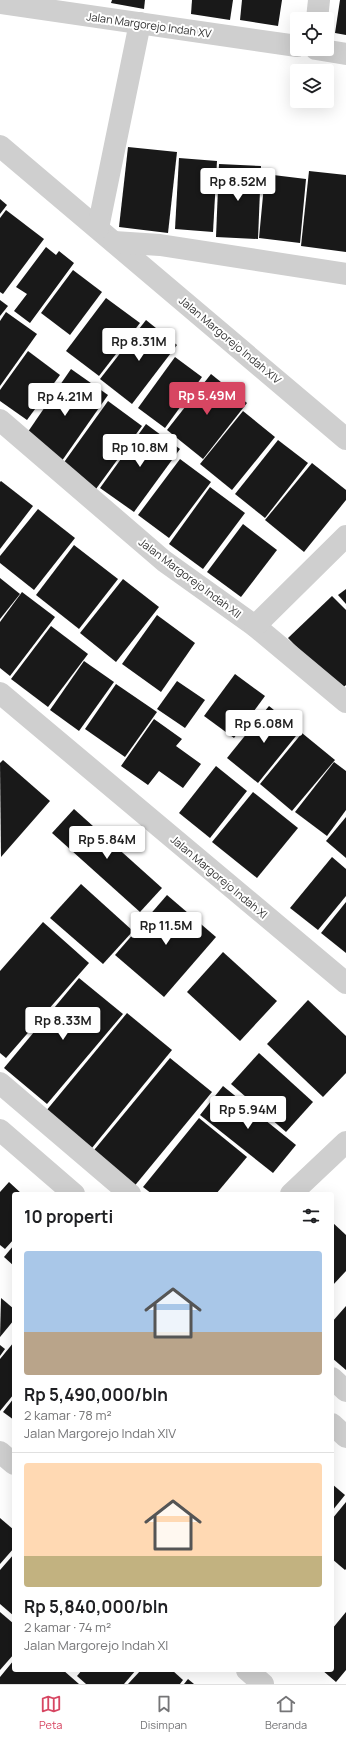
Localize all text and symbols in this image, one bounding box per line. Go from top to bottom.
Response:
street label: Jalan Margorejo Indah XV [86,8,213,41]
map controls [290,12,334,108]
button: locate [290,12,334,56]
button: layers [290,64,334,108]
pin: Rp 8.52M [197,168,279,202]
text: Rp 8.52M [209,172,267,190]
street label: Jalan Margorejo Indah XIV [176,292,285,387]
pin: Rp 8.31M [98,328,180,362]
text: Rp 8.31M [111,332,167,350]
pin: Rp 5.49M [166,382,248,416]
pin: Rp 4.21M [24,383,106,417]
text: Rp 5.49M [178,386,236,404]
text: Rp 4.21M [37,387,93,405]
pin: Rp 10.8M [99,434,181,468]
text: Rp 10.8M [112,438,168,456]
street label: Jalan Margorejo Indah XII [136,534,245,621]
pin: Rp 6.08M [223,710,305,744]
text: Rp 6.08M [235,714,293,732]
pin: Rp 5.84M [66,826,148,860]
text: Rp 5.84M [78,830,136,848]
street label: Jalan Margorejo Indah XI [168,832,271,922]
pin: Rp 11.5M [125,912,207,946]
text: Rp 11.5M [140,916,192,934]
pin: Rp 8.33M [22,1007,104,1041]
text: Rp 8.33M [34,1011,92,1029]
pin: Rp 5.94M [207,1096,289,1130]
text: Rp 5.94M [219,1100,277,1118]
text: 10 properti [24,1205,113,1228]
icon: filters [300,1205,322,1227]
icon: home [137,1277,209,1349]
text: Rp 5,490,000/bln [24,1383,168,1406]
text: 2 kamar · 78 m² [24,1406,112,1424]
text: Jalan Margorejo Indah XIV [24,1424,176,1442]
icon: home [137,1489,209,1561]
text: Rp 5,840,000/bln [24,1595,168,1618]
text: 2 kamar · 74 m² [24,1618,111,1636]
text: Jalan Margorejo Indah XI [24,1636,168,1654]
tab: Peta [39,1693,62,1732]
tab: Disimpan [140,1693,187,1732]
tab: Beranda [265,1693,307,1732]

